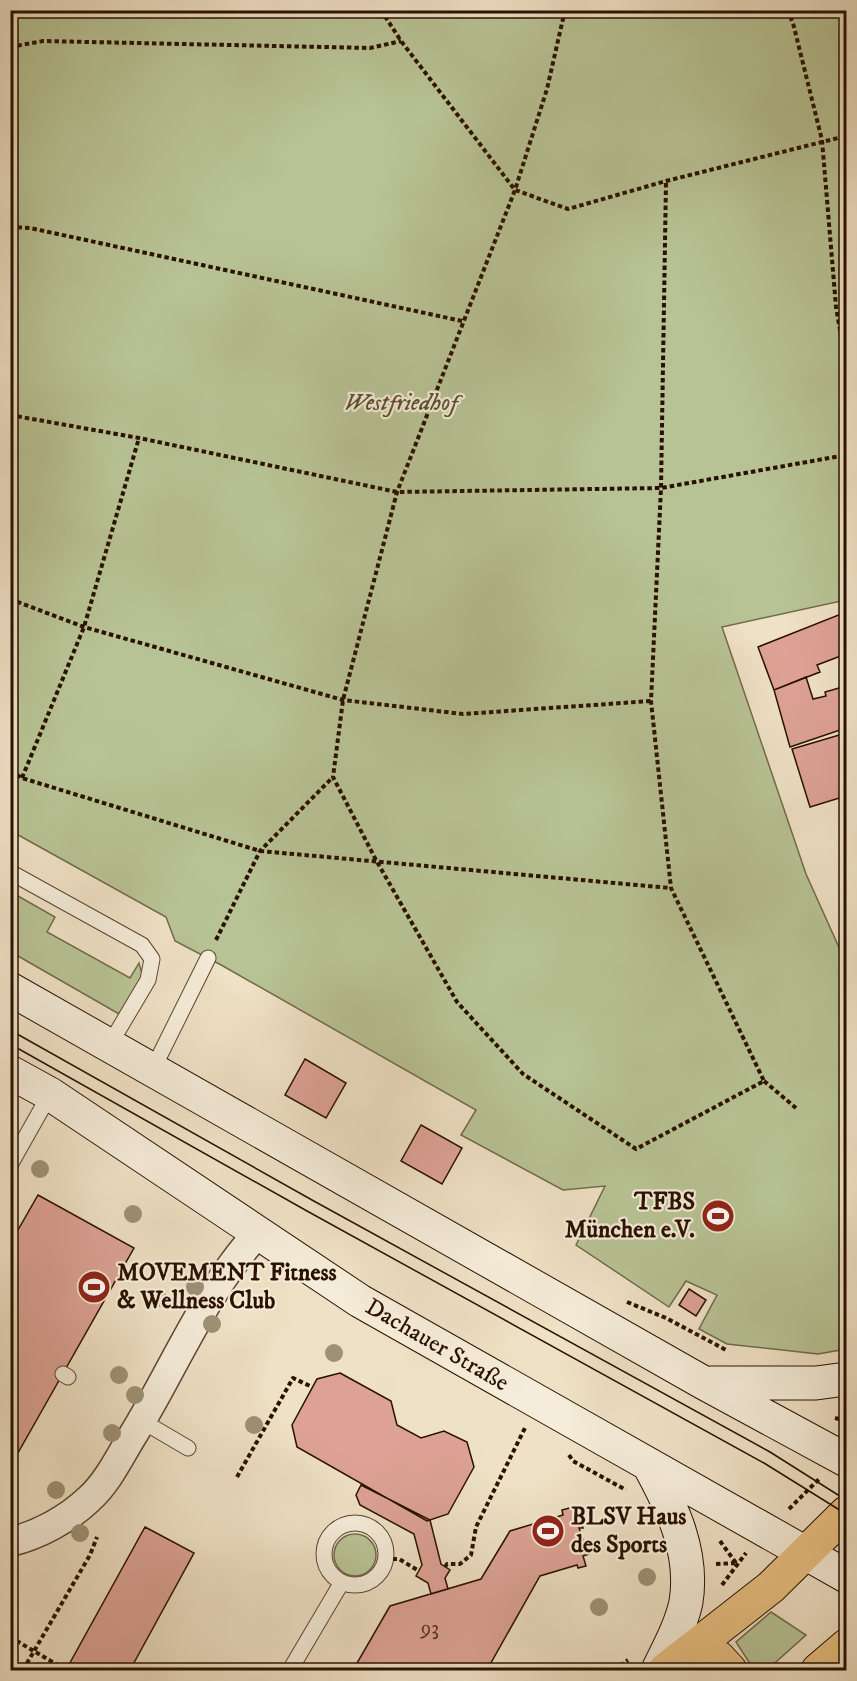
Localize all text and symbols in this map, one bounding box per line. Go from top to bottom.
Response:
park label: Westfriedhof [344,388,464,418]
place label: TFBS München e.V. [565,1187,695,1245]
sports icon: TFBS München e.V. [700,1198,736,1234]
place label: MOVEMENT Fitness & Wellness Club [117,1258,336,1316]
sports icon: MOVEMENT Fitness & Wellness Club [76,1269,112,1305]
street label: Dachauer Straße [360,1292,514,1398]
place label: BLSV Haus des Sports [571,1502,686,1560]
sports icon: BLSV Haus des Sports [530,1513,566,1549]
house number: 93 [420,1616,439,1642]

